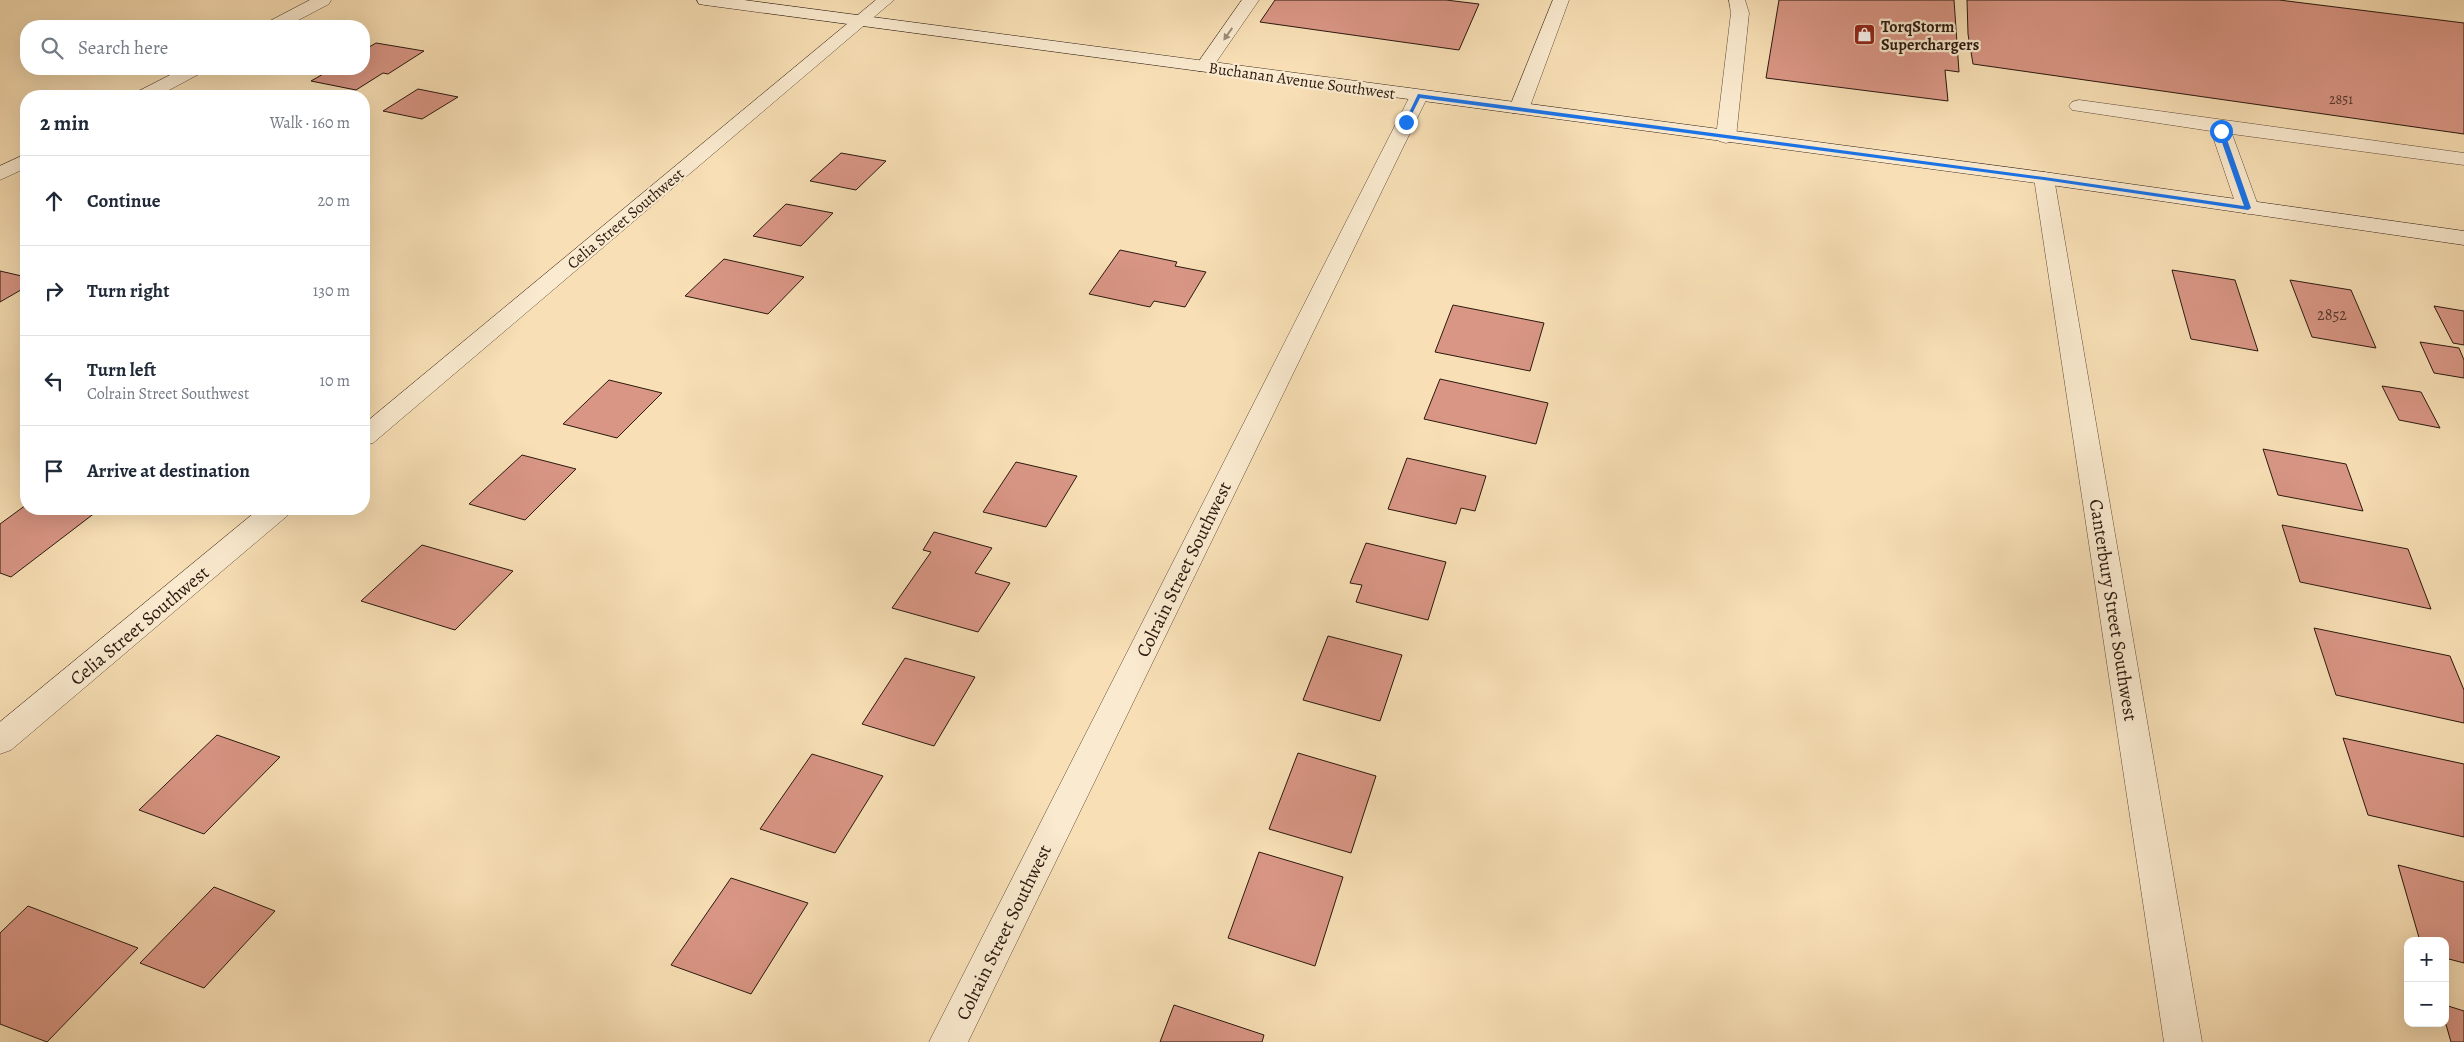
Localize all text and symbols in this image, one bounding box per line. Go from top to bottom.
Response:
place label: TorqStorm Superchargers [1881,16,1979,56]
search box [20,20,370,75]
shop icon: TorqStorm Superchargers [1853,23,1877,47]
one-way arrow [1223,27,1233,41]
icon: search [38,34,66,62]
text: Search here [78,35,168,61]
street label: Buchanan Avenue Southwest [1207,57,1397,105]
house number: 2851 [2329,90,2353,109]
text: 2 min [40,109,89,137]
route end [1395,111,1418,134]
text: Walk · 160 m [270,112,350,134]
route start [2210,120,2233,143]
street label: Celia Street Southwest [562,163,689,274]
icon: ahead [40,187,68,215]
text: Continue [87,188,161,214]
text: 20 m [317,190,350,212]
icon: right [40,277,68,305]
text: Turn right [87,278,169,304]
text: 130 m [313,280,350,302]
house number: 2852 [2317,304,2347,326]
text: Turn left [87,357,156,383]
icon: left [40,367,68,395]
text: 10 m [320,370,350,392]
text: Colrain Street Southwest [87,383,249,405]
icon: arrive [40,457,68,485]
text: Arrive at destination [87,458,250,484]
street label: Colrain Street Southwest [1130,477,1238,662]
street label: Canterbury Street Southwest [2083,497,2143,723]
street label: Celia Street Southwest [65,560,215,692]
street label: Colrain Street Southwest [950,840,1058,1025]
map controls [2404,937,2449,1027]
button: + [2404,937,2449,982]
button: − [2404,982,2449,1027]

